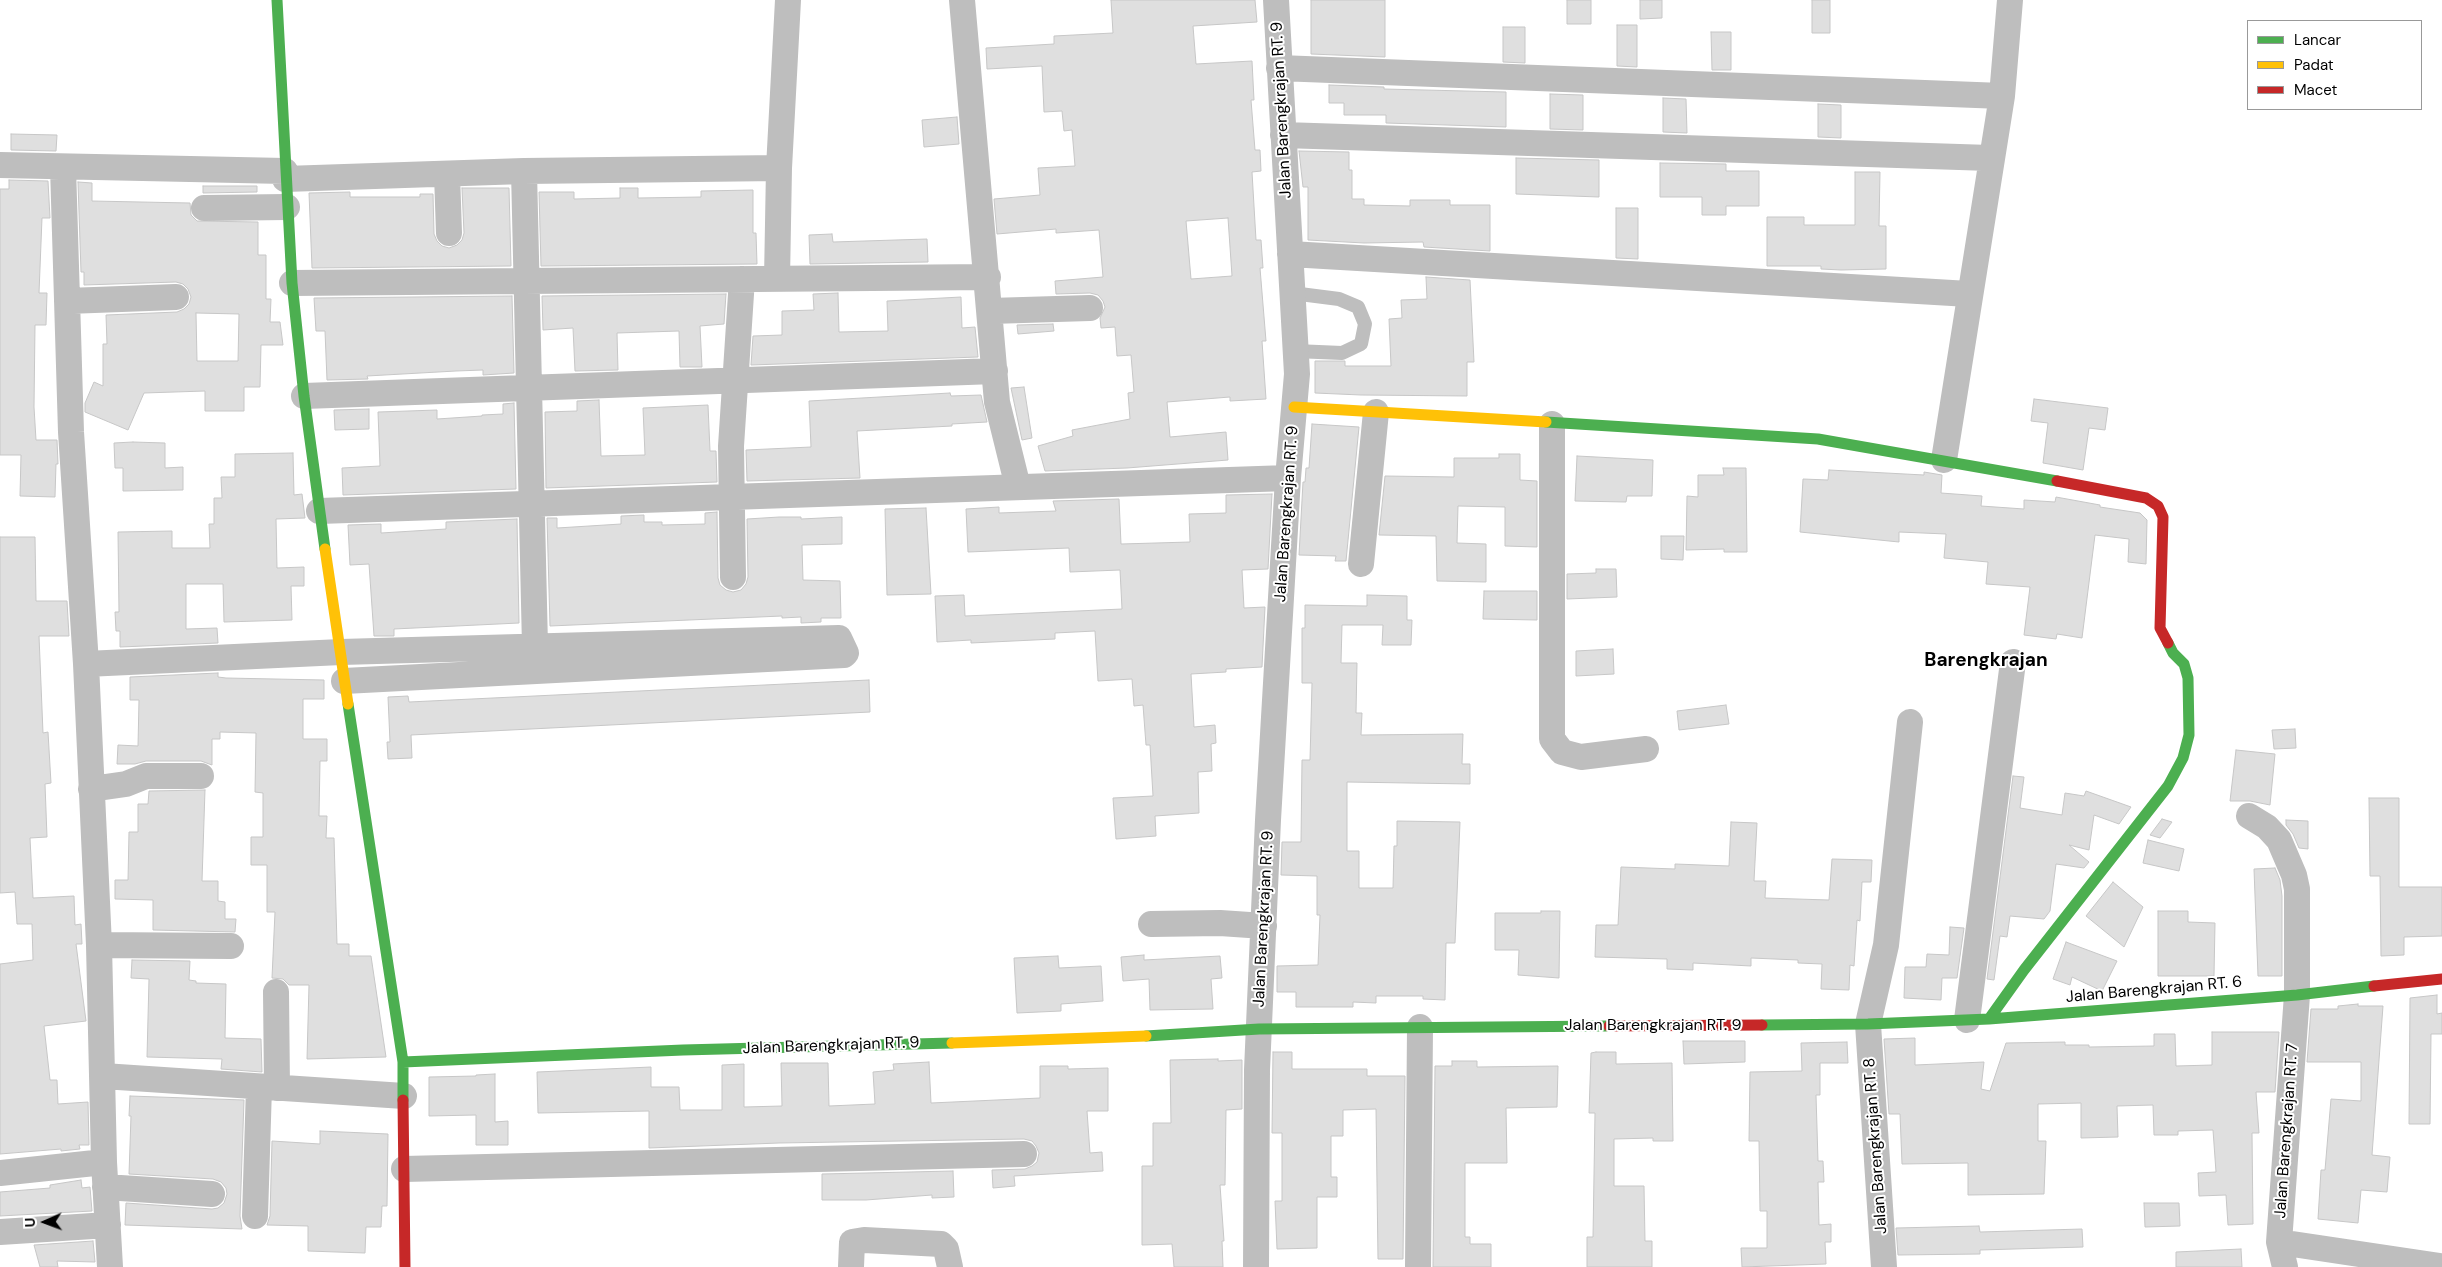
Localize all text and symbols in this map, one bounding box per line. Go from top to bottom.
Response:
legend [2247,20,2422,110]
street label: Jalan Barengkrajan RT. 9 [1268,21,1296,199]
text: Lancar [2294,30,2341,50]
text: Padat [2294,55,2334,75]
text: Macet [2294,80,2338,100]
street label: Jalan Barengkrajan RT. 9 [1271,425,1303,603]
district label: Barengkrajan [1924,650,2048,672]
street label: Jalan Barengkrajan RT. 9 [1250,830,1278,1008]
street label: Jalan Barengkrajan RT. 6 [2065,973,2243,1007]
street label: Jalan Barengkrajan RT. 9 [1565,1016,1741,1036]
street label: Jalan Barengkrajan RT. 9 [742,1033,920,1059]
street label: Jalan Barengkrajan RT. 7 [2271,1043,2303,1219]
street label: Jalan Barengkrajan RT. 8 [1860,1057,1892,1235]
north arrow [20,1197,70,1247]
text: U [21,1217,39,1228]

